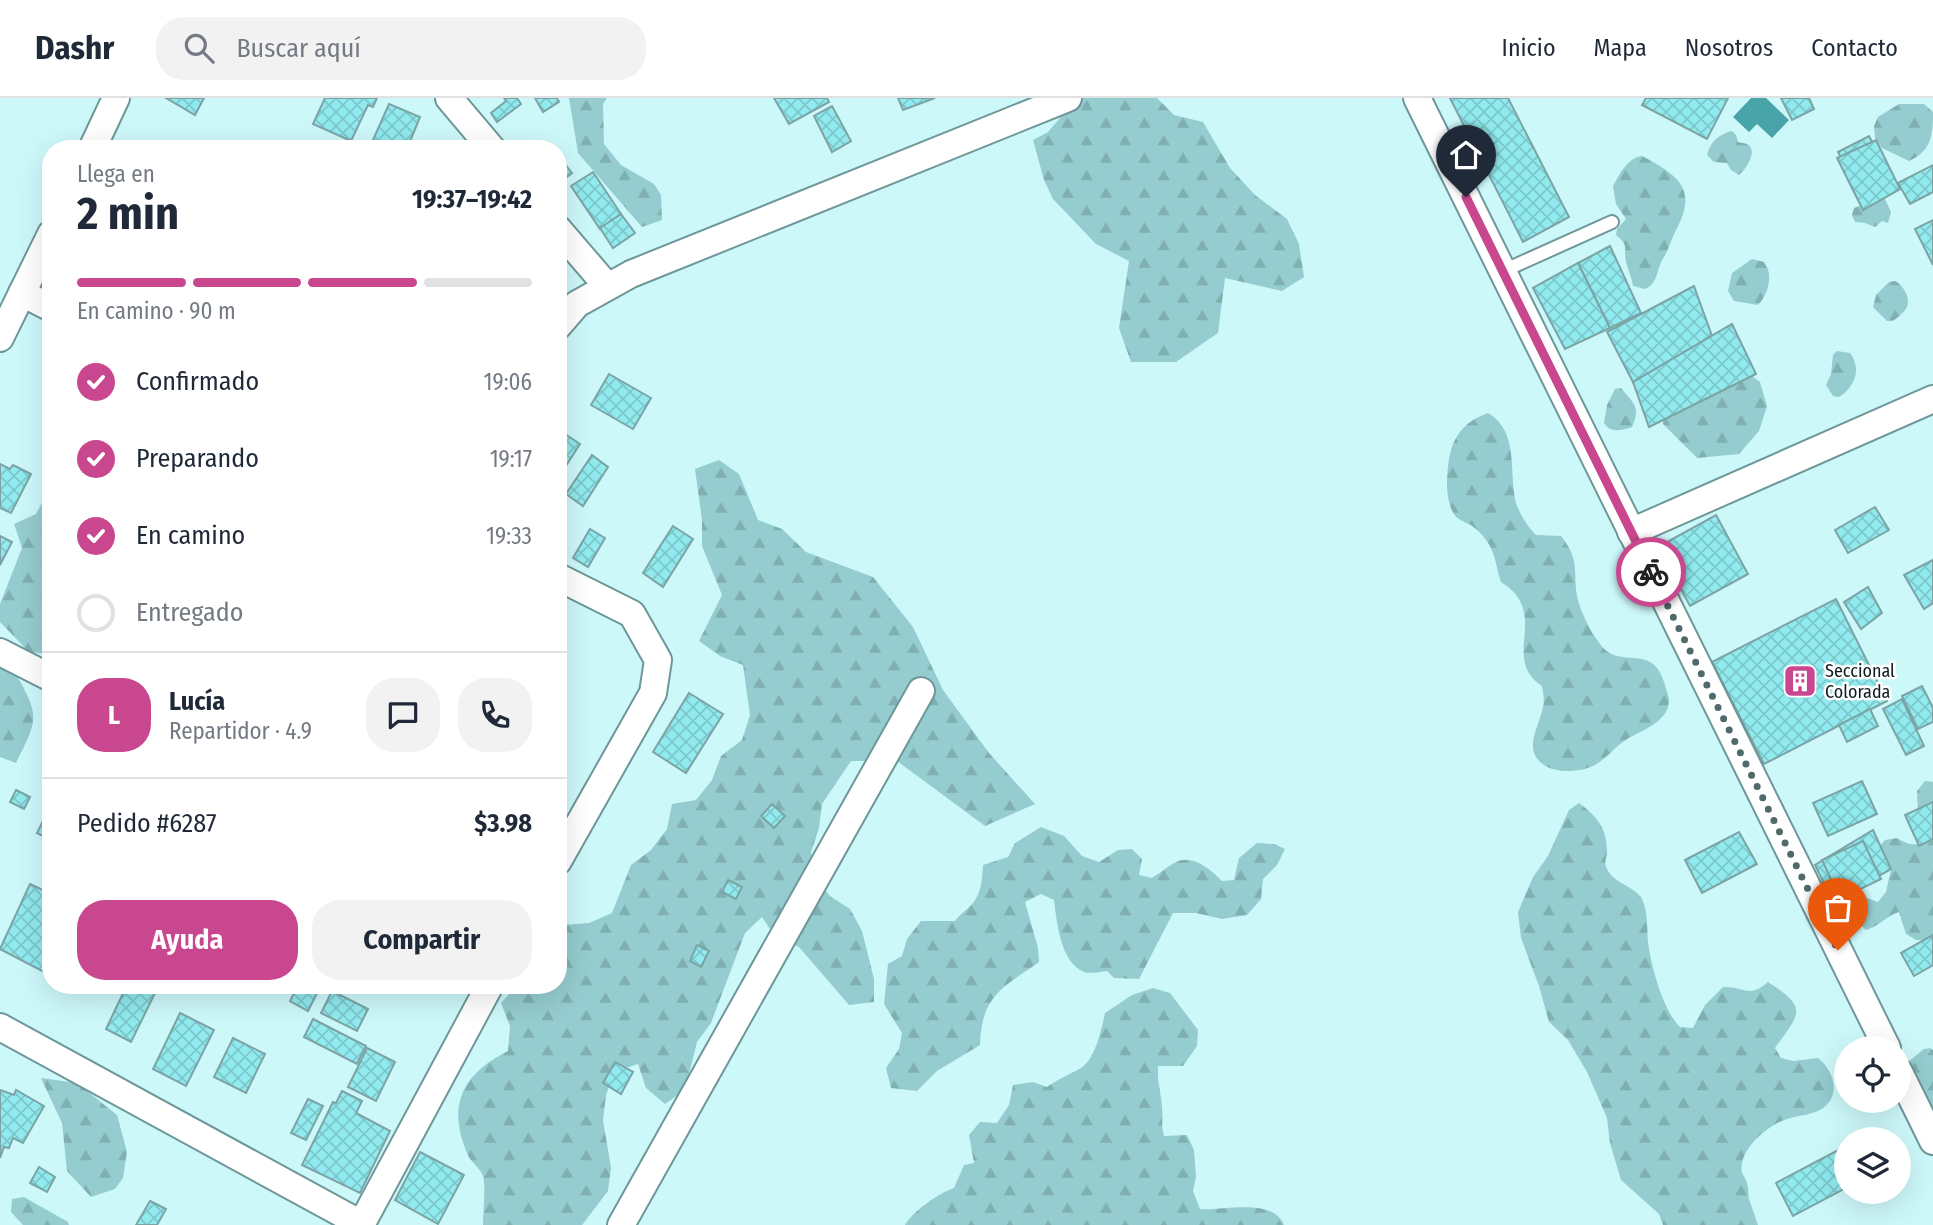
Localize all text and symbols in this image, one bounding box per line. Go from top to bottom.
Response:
search box [156,17,646,80]
text: Dashr [35,28,114,68]
icon: search [180,29,218,67]
text: Buscar aquí [236,33,361,64]
text: Inicio [1502,34,1556,62]
text: Mapa [1594,34,1647,62]
text: Nosotros [1685,34,1773,62]
text: Contacto [1811,34,1898,62]
pin [1436,125,1496,197]
icon: home [1447,136,1485,174]
text: Llega en [77,160,155,188]
text: 19:37–19:42 [412,184,532,215]
text: 2 min [77,186,179,241]
text: En camino · 90 m [77,297,236,325]
icon: check [77,363,115,401]
text: Confirmado [136,366,259,397]
text: 19:06 [484,368,532,396]
icon: check [77,440,115,478]
text: Preparando [136,443,259,474]
text: 19:17 [490,445,532,473]
icon: check [77,517,115,555]
text: En camino [136,520,245,551]
text: 19:33 [486,522,532,550]
courier [1616,537,1686,607]
icon: bike [1632,553,1670,591]
text: Entregado [136,597,243,628]
place label: Seccional Colorada [1825,660,1895,703]
building icon: Seccional Colorada [1781,662,1819,700]
button: chat [366,678,440,752]
button: phone [458,678,532,752]
text: Lucía [169,686,225,717]
text: L [108,700,120,731]
text: Repartidor · 4.9 [169,717,312,745]
text: Pedido #6287 [77,808,216,839]
text: $3.98 [474,808,532,839]
pin [1808,878,1868,950]
icon: bag [1819,889,1857,927]
button: Ayuda [77,900,298,980]
button: Compartir [312,900,532,980]
map controls [1834,1036,1911,1204]
button: locate [1834,1036,1911,1113]
button: layers [1834,1127,1911,1204]

